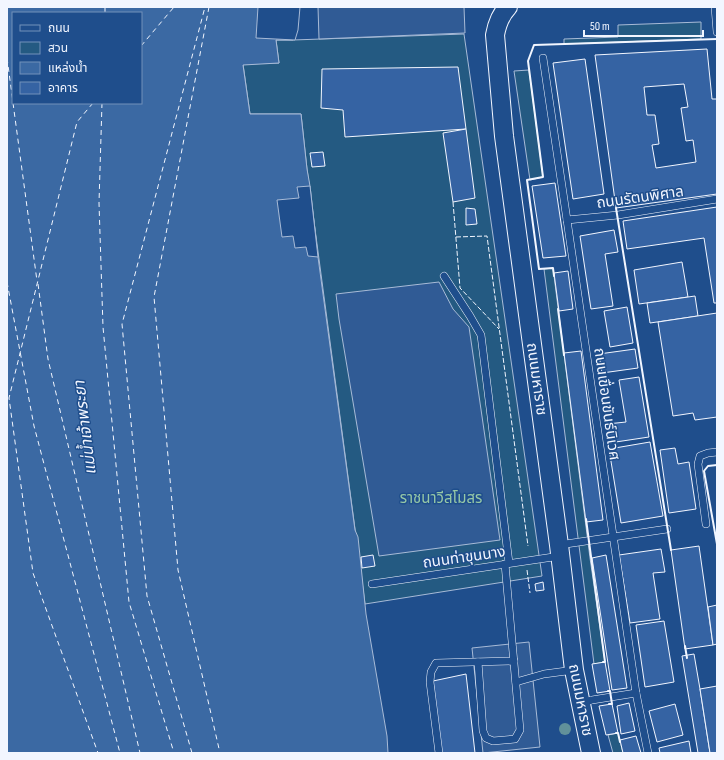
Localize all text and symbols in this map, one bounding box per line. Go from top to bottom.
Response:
legend [12,12,142,104]
scale bar [584,12,703,38]
text: 50 m [590,19,610,34]
text: ถนน [48,21,70,36]
text: สวน [48,41,68,56]
text: แหล่งน้ำ [48,59,87,76]
text: อาคาร [48,81,78,96]
street label: ถนนรัตนพิศาล [595,182,685,213]
street label: ถนนมหาราช [522,342,551,417]
street label: ถนนเขื่อนขันธ์นิเวศ [589,346,626,462]
water label: แม่น้ำเจ้าพระยา [67,378,101,476]
park label: ราชนาวีสโมสร [400,489,482,508]
street label: ถนนท่าขุนนาง [421,542,507,573]
street label: ถนนมหาราช [564,662,597,738]

